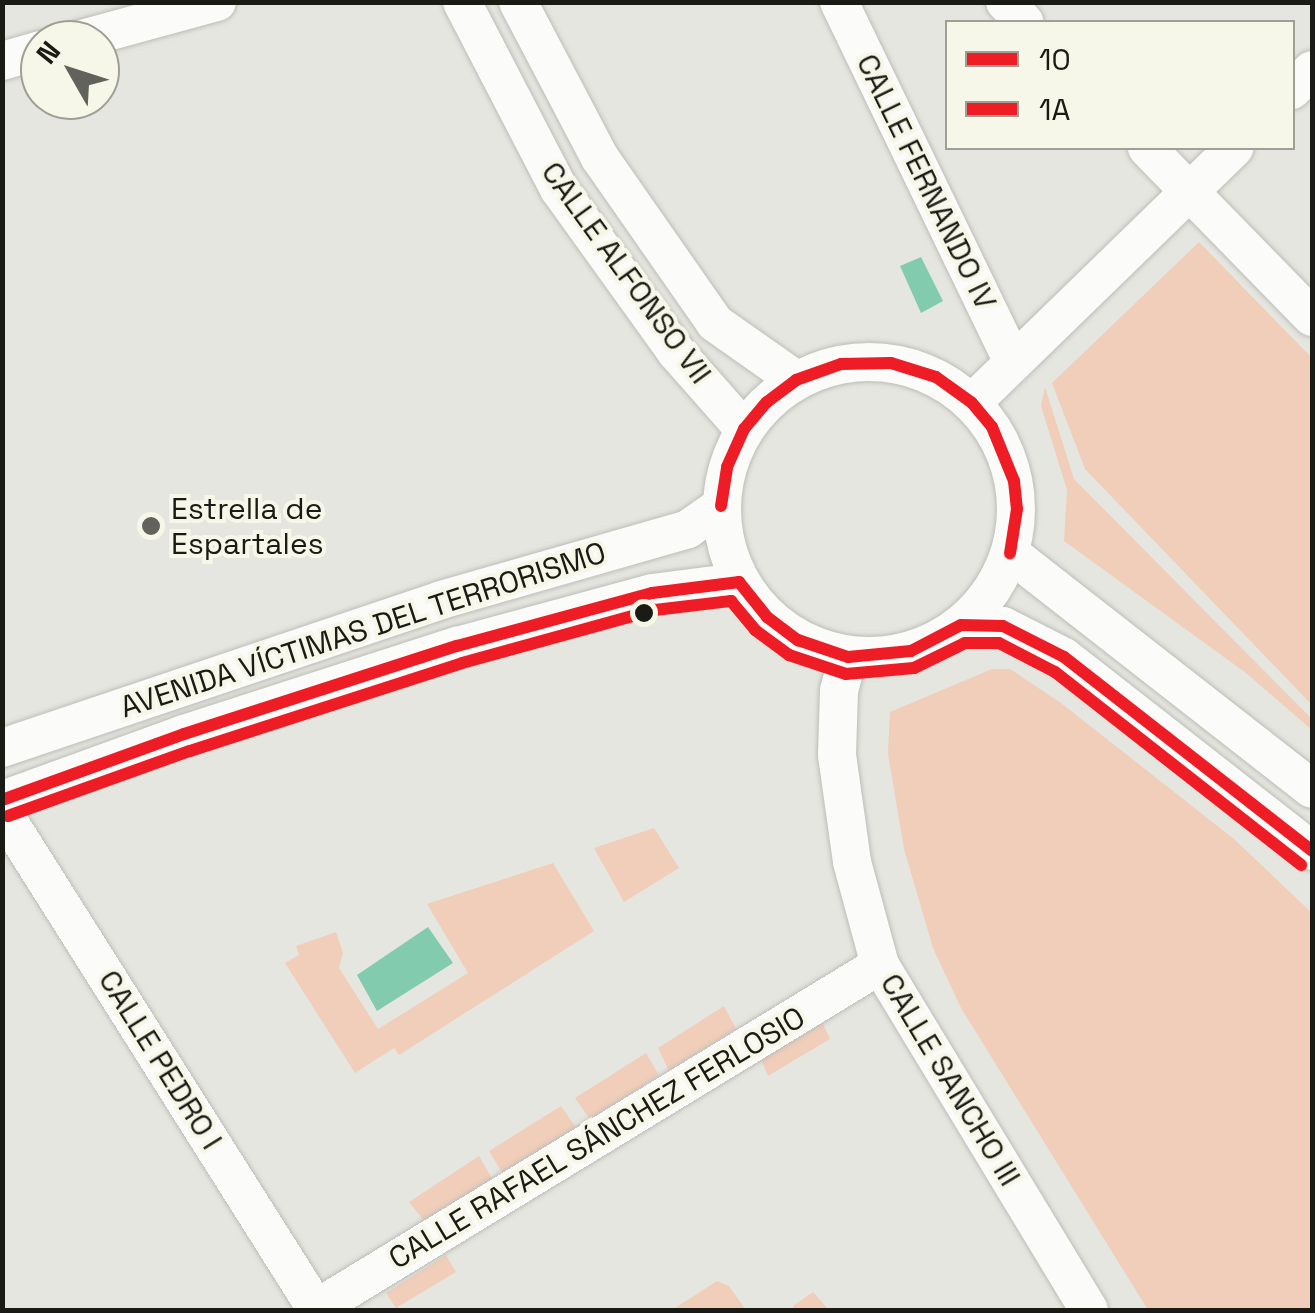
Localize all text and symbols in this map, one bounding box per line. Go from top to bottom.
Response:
north arrow [20,20,120,120]
legend [945,20,1295,150]
text: N [28,34,68,71]
text: 10 [1039,40,1071,79]
street label: CALLE FERNANDO IV [849,48,1003,316]
text: 1A [1039,90,1070,129]
street label: CALLE ALFONSO VII [533,155,719,391]
place label: Estrella de Espartales [171,491,323,562]
marker: Estrella de Espartales [140,515,162,537]
street label: AVENIDA VÍCTIMAS DEL TERRORISMO [115,534,611,726]
unlabelled marker [634,603,654,623]
street label: CALLE PEDRO I [91,964,229,1156]
street label: CALLE SANCHO III [872,967,1028,1193]
street label: CALLE RAFAEL SÁNCHEZ FERLOSIO [382,999,812,1277]

